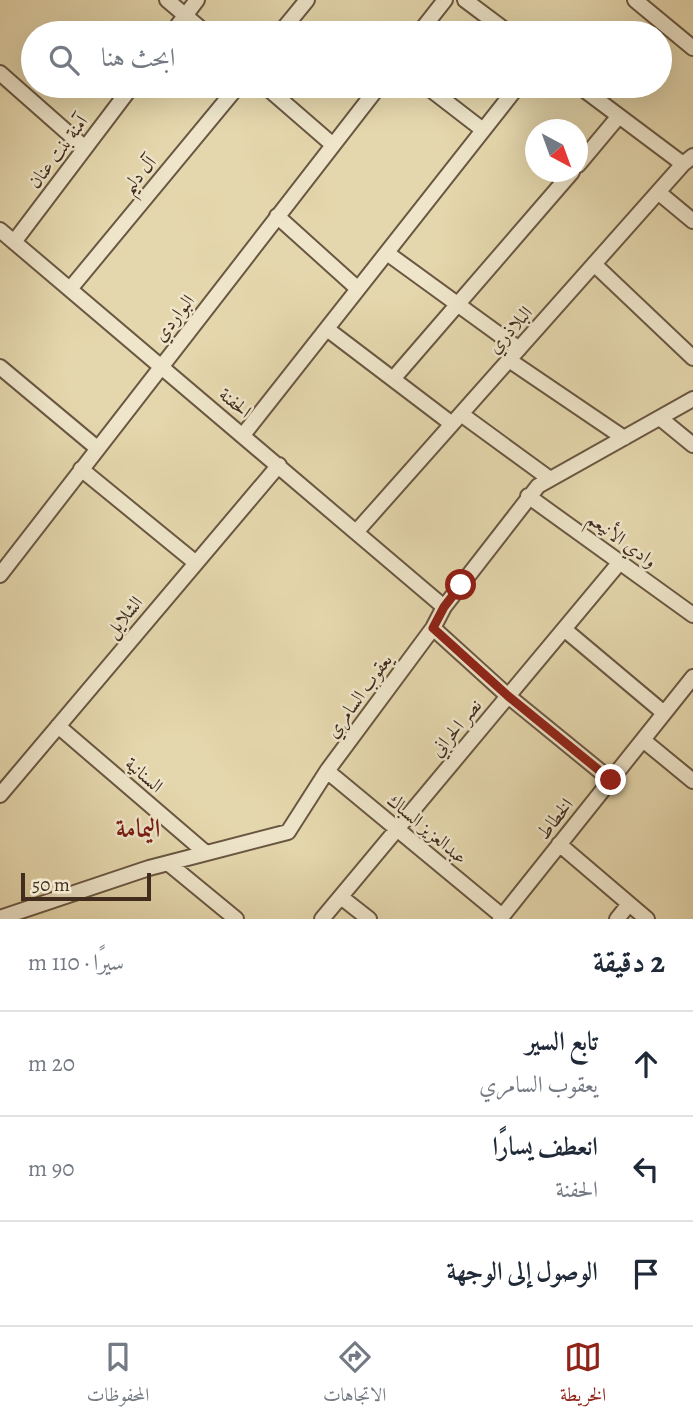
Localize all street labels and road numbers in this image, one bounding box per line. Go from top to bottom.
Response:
street label: آمنة بنت عنان [22,108,95,194]
street label: آل دليم [116,149,168,203]
street label: البواردي [147,289,202,348]
street label: البلاذري [482,301,540,361]
street label: الحفنة [213,382,257,424]
street label: وادي الأنيعم [579,505,663,578]
street label: الشلايل [99,591,149,643]
street label: يعقوب السامري [320,647,401,745]
street label: نصر الحراني [424,693,489,764]
street label: السنانية [119,751,169,799]
street label: عبدالعزيز السباك [381,788,473,870]
street label: الخطاط [530,793,580,845]

